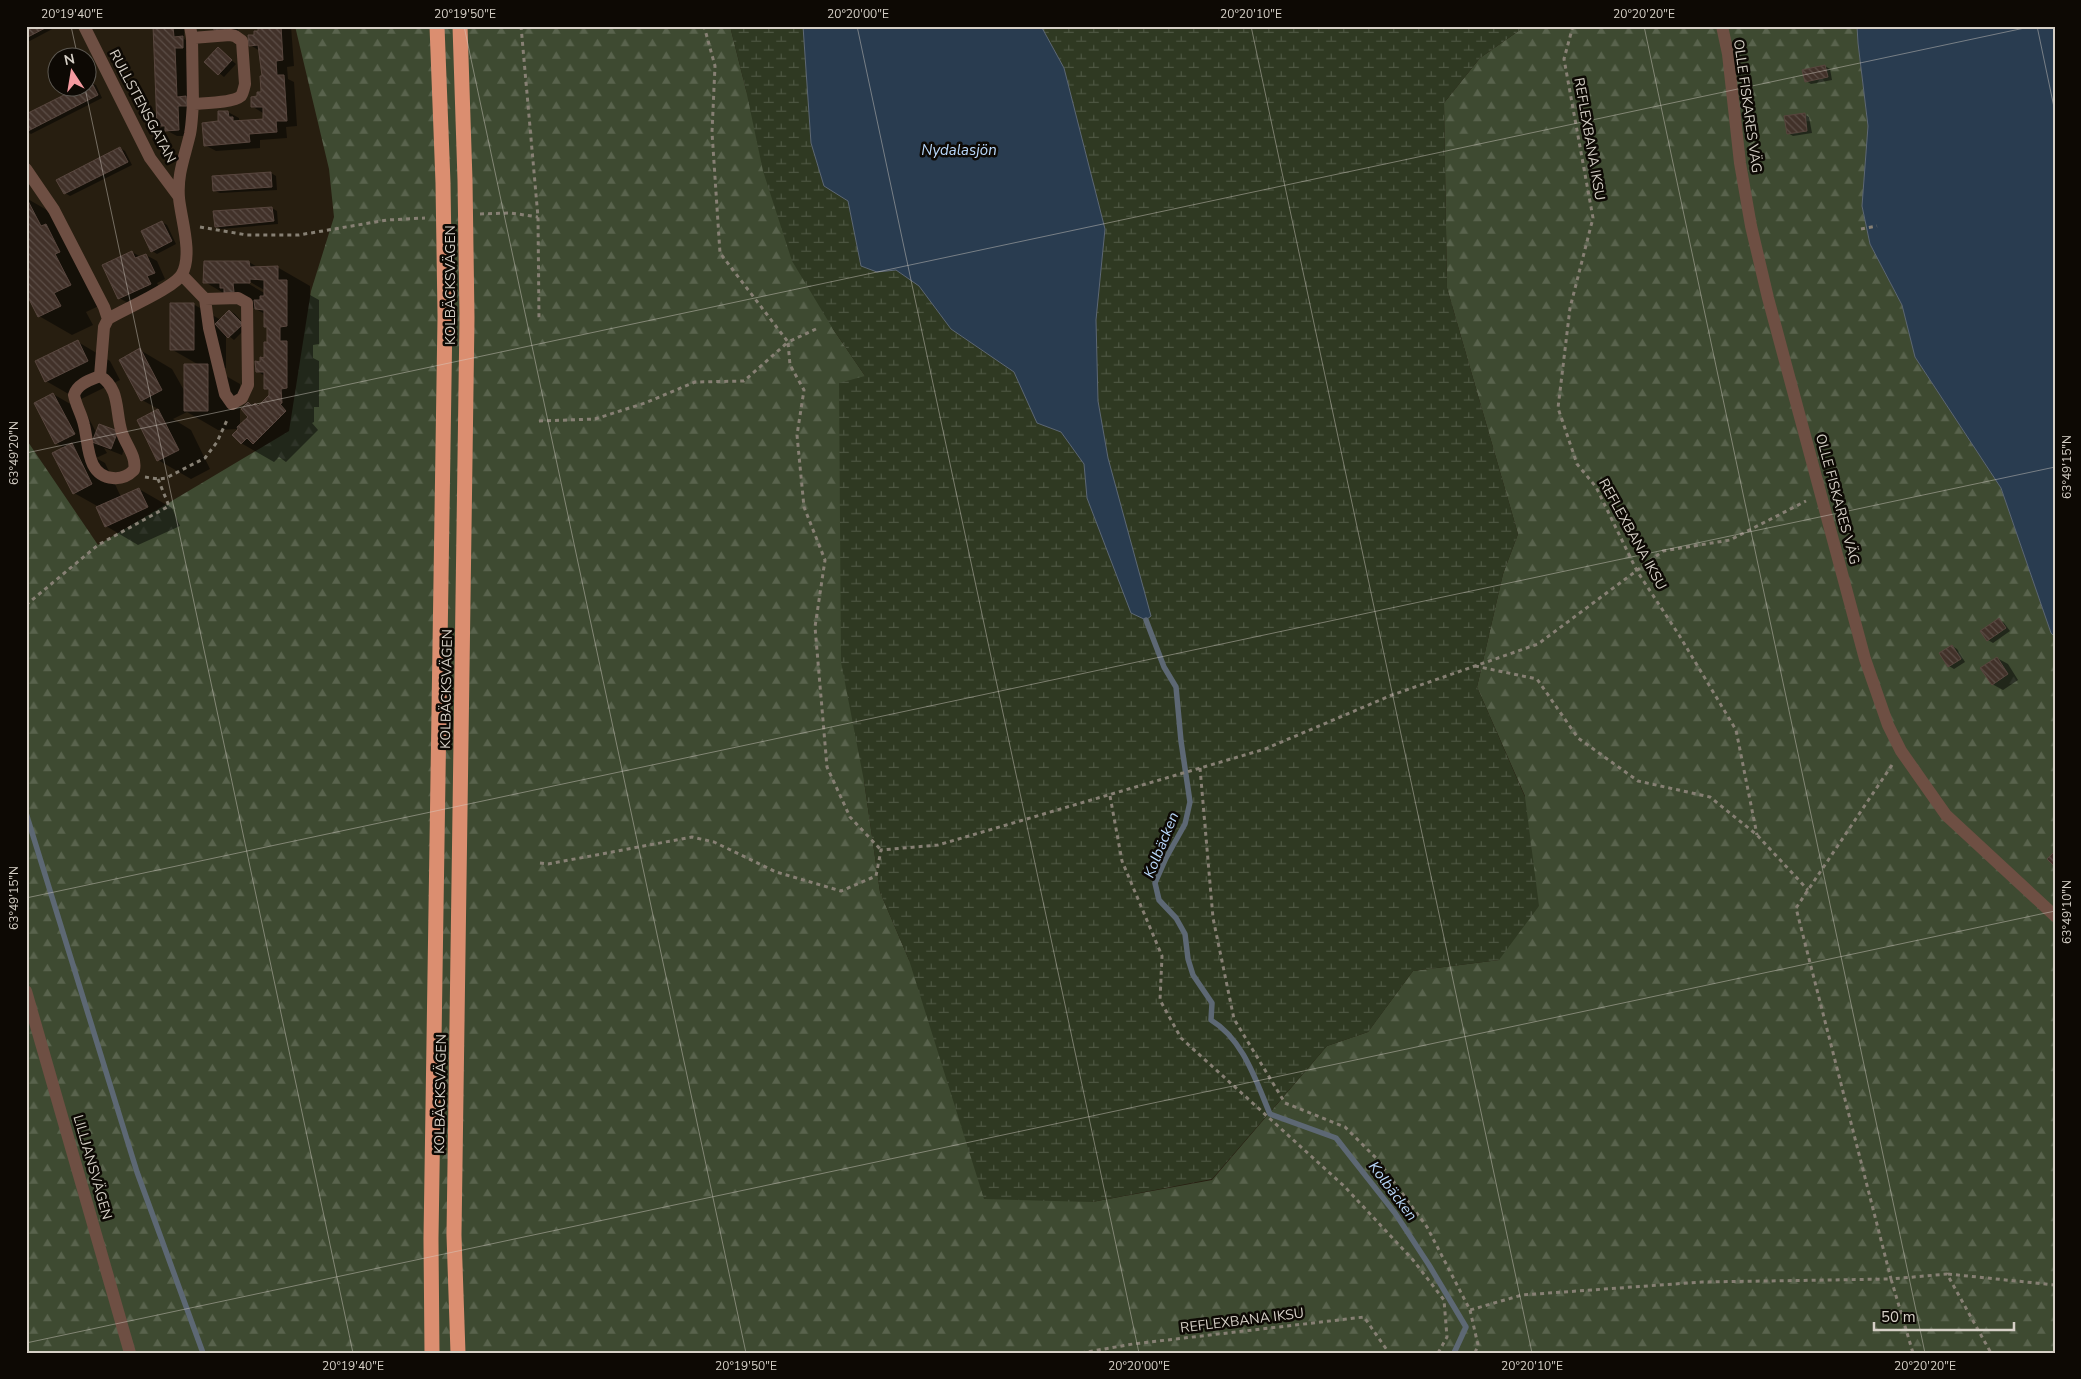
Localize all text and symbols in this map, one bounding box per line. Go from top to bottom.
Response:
text: 20°19'40"E [41,6,103,22]
text: 20°19'50"E [434,6,496,22]
text: 20°20'00"E [827,6,889,22]
text: 20°20'10"E [1220,6,1282,22]
text: 20°20'20"E [1613,6,1675,22]
street label: OLLE FISKARES VÄG [1729,38,1766,174]
street label: RULLSTENSGATAN [105,46,180,166]
north arrow [48,48,98,98]
text: N [62,49,77,70]
street label: REFLEXBANA IKSU [1569,76,1610,202]
water label: Nydalasjön [921,140,997,160]
street label: KOLBÄCKSVÄGEN [441,225,460,345]
text: 63°49'20"N [6,421,22,485]
street label: OLLE FISKARES VÄG [1811,432,1864,567]
text: 63°49'15"N [2059,435,2075,499]
street label: REFLEXBANA IKSU [1594,475,1671,593]
street label: KOLBÄCKSVÄGEN [436,629,457,749]
water label: Kolbäcken [1139,809,1183,881]
text: 63°49'15"N [6,866,22,930]
text: 63°49'10"N [2059,880,2075,944]
street label: KOLBÄCKSVÄGEN [430,1034,451,1154]
street label: LILLJANSVÄGEN [68,1113,117,1222]
water label: Kolbäcken [1364,1157,1422,1225]
scale bar [1874,1299,2014,1331]
street label: REFLEXBANA IKSU [1179,1303,1305,1338]
text: 50 m [1881,1307,1916,1327]
text: 20°19'40"E [322,1358,384,1374]
text: 20°19'50"E [715,1358,777,1374]
text: 20°20'00"E [1108,1358,1170,1374]
text: 20°20'10"E [1501,1358,1563,1374]
text: 20°20'20"E [1894,1358,1956,1374]

